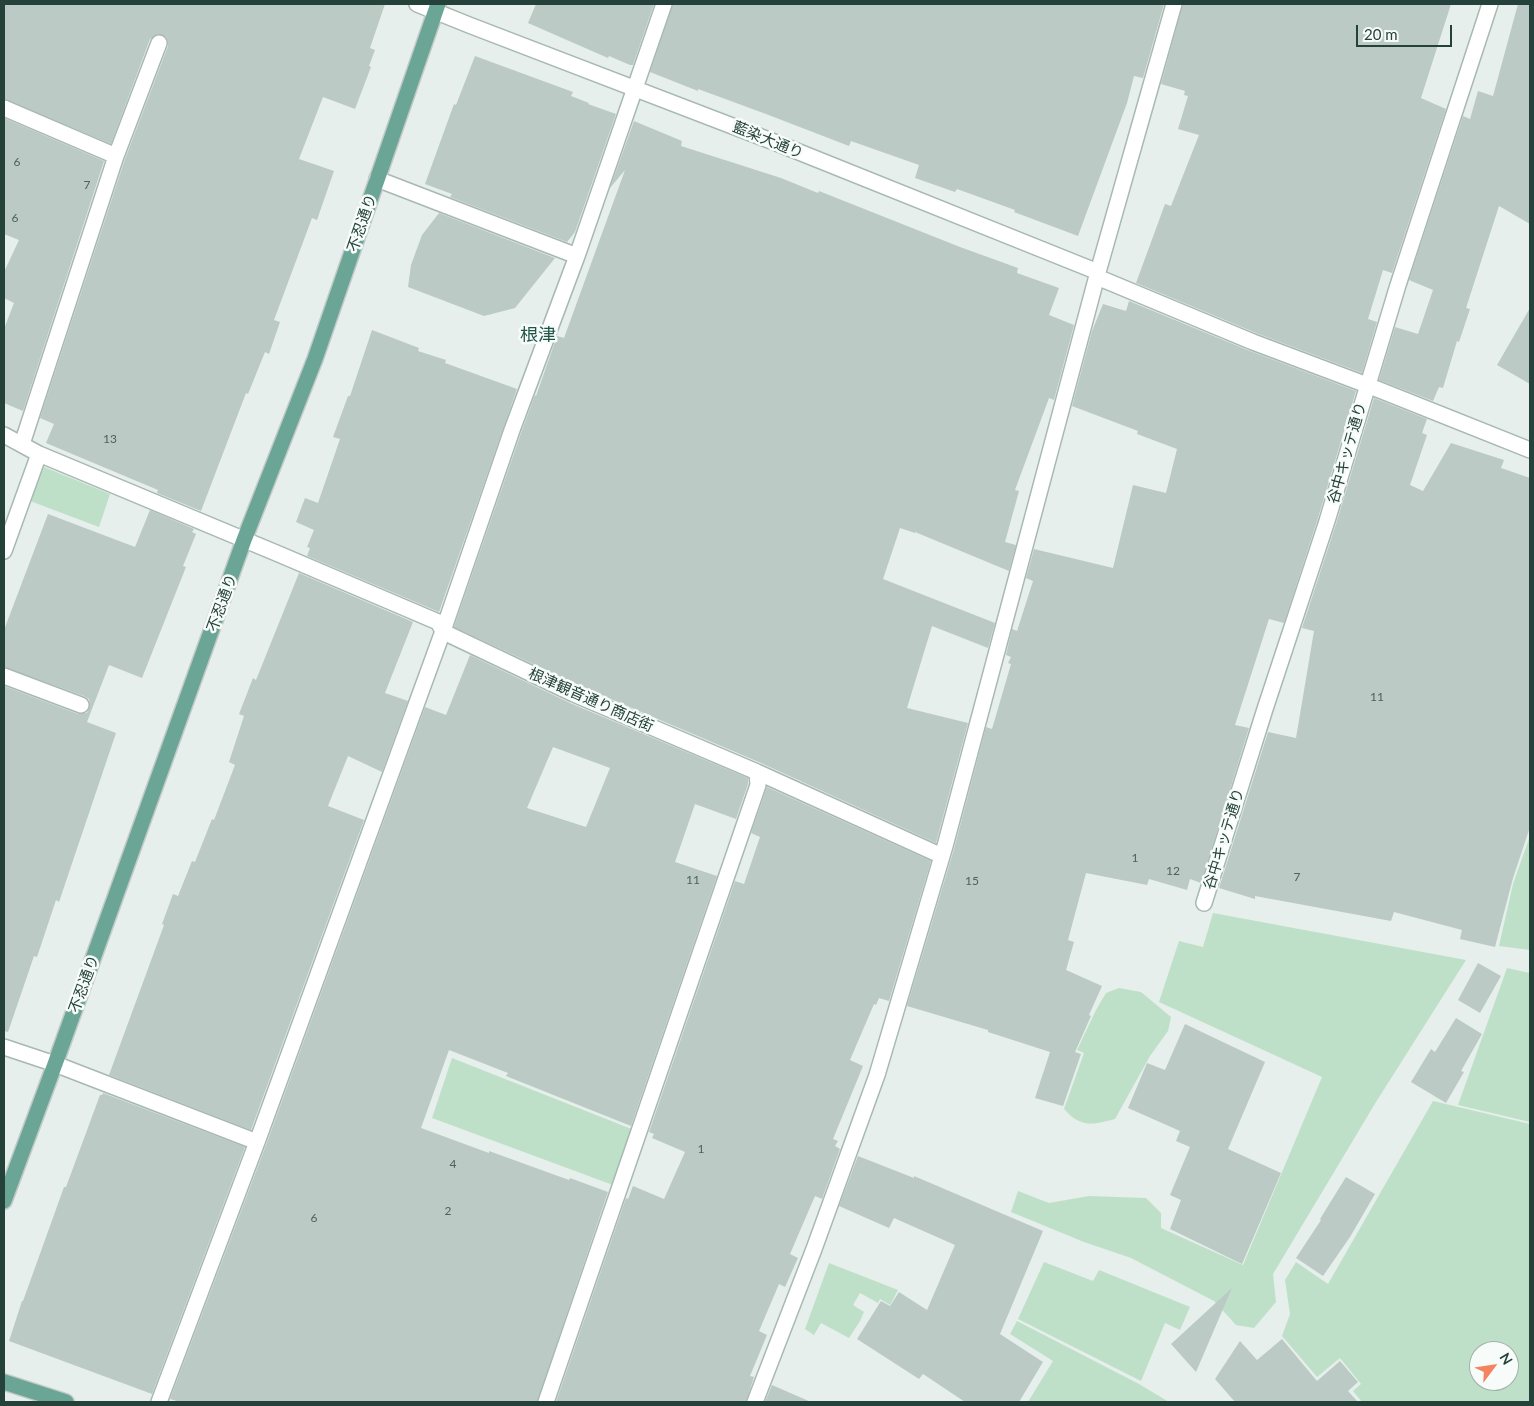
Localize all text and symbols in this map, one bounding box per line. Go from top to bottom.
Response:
scale bar [1359,15,1455,47]
text: 20 m [1364,25,1398,43]
street label: 藍染大通り [730,118,806,162]
house number: 6 [14,155,20,169]
house number: 7 [84,178,90,192]
street label: 不忍通り [344,192,380,254]
house number: 6 [12,211,18,225]
district label: 根津 [520,324,556,346]
street label: 谷中キッテ通り [1324,400,1370,506]
house number: 13 [103,432,117,446]
street label: 不忍通り [203,572,241,634]
street label: 根津観音通り商店街 [526,664,656,736]
house number: 11 [1370,690,1384,704]
street label: 谷中キッテ通り [1200,786,1248,892]
house number: 1 [1132,851,1138,865]
house number: 12 [1166,864,1180,878]
house number: 7 [1294,870,1300,884]
house number: 11 [686,873,700,887]
house number: 15 [965,874,979,888]
street label: 不忍通り [65,953,103,1015]
house number: 1 [698,1142,704,1156]
house number: 4 [450,1157,456,1171]
house number: 2 [445,1204,451,1218]
house number: 6 [311,1211,317,1225]
north arrow [1469,1341,1519,1391]
text: N [1496,1350,1516,1368]

